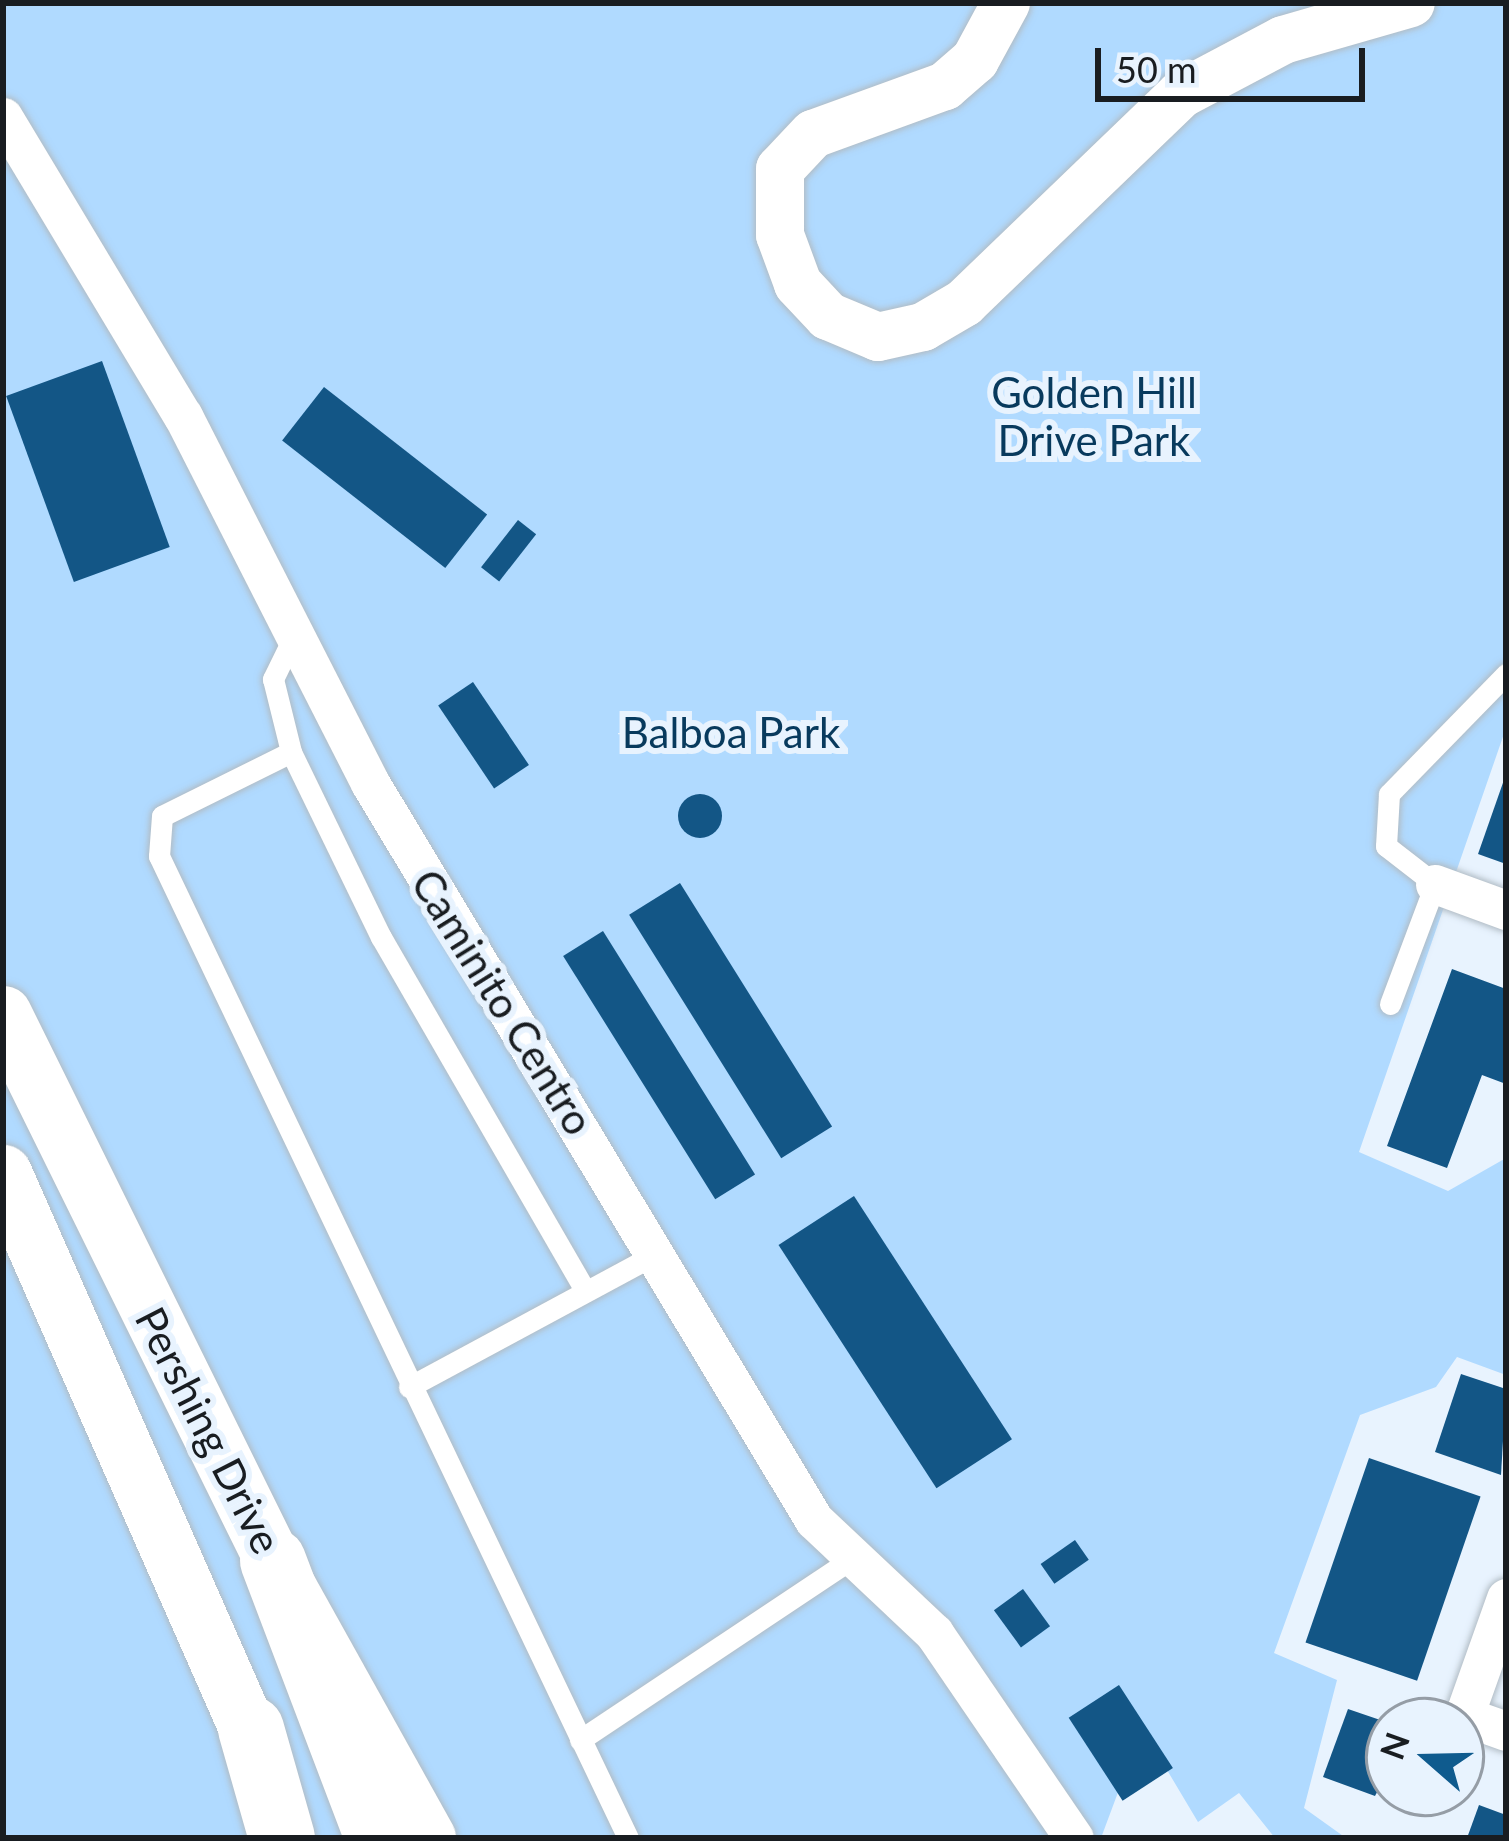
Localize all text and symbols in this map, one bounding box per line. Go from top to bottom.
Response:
scale bar [1101,24,1371,98]
text: 50 m [1116,47,1197,91]
park label: Golden Hill Drive Park [991,367,1197,466]
park label: Balboa Park [622,707,840,757]
street label: Caminito Centro [401,860,605,1144]
street label: Pershing Drive [125,1299,293,1561]
north arrow [1365,1697,1485,1817]
text: N [1371,1727,1417,1765]

